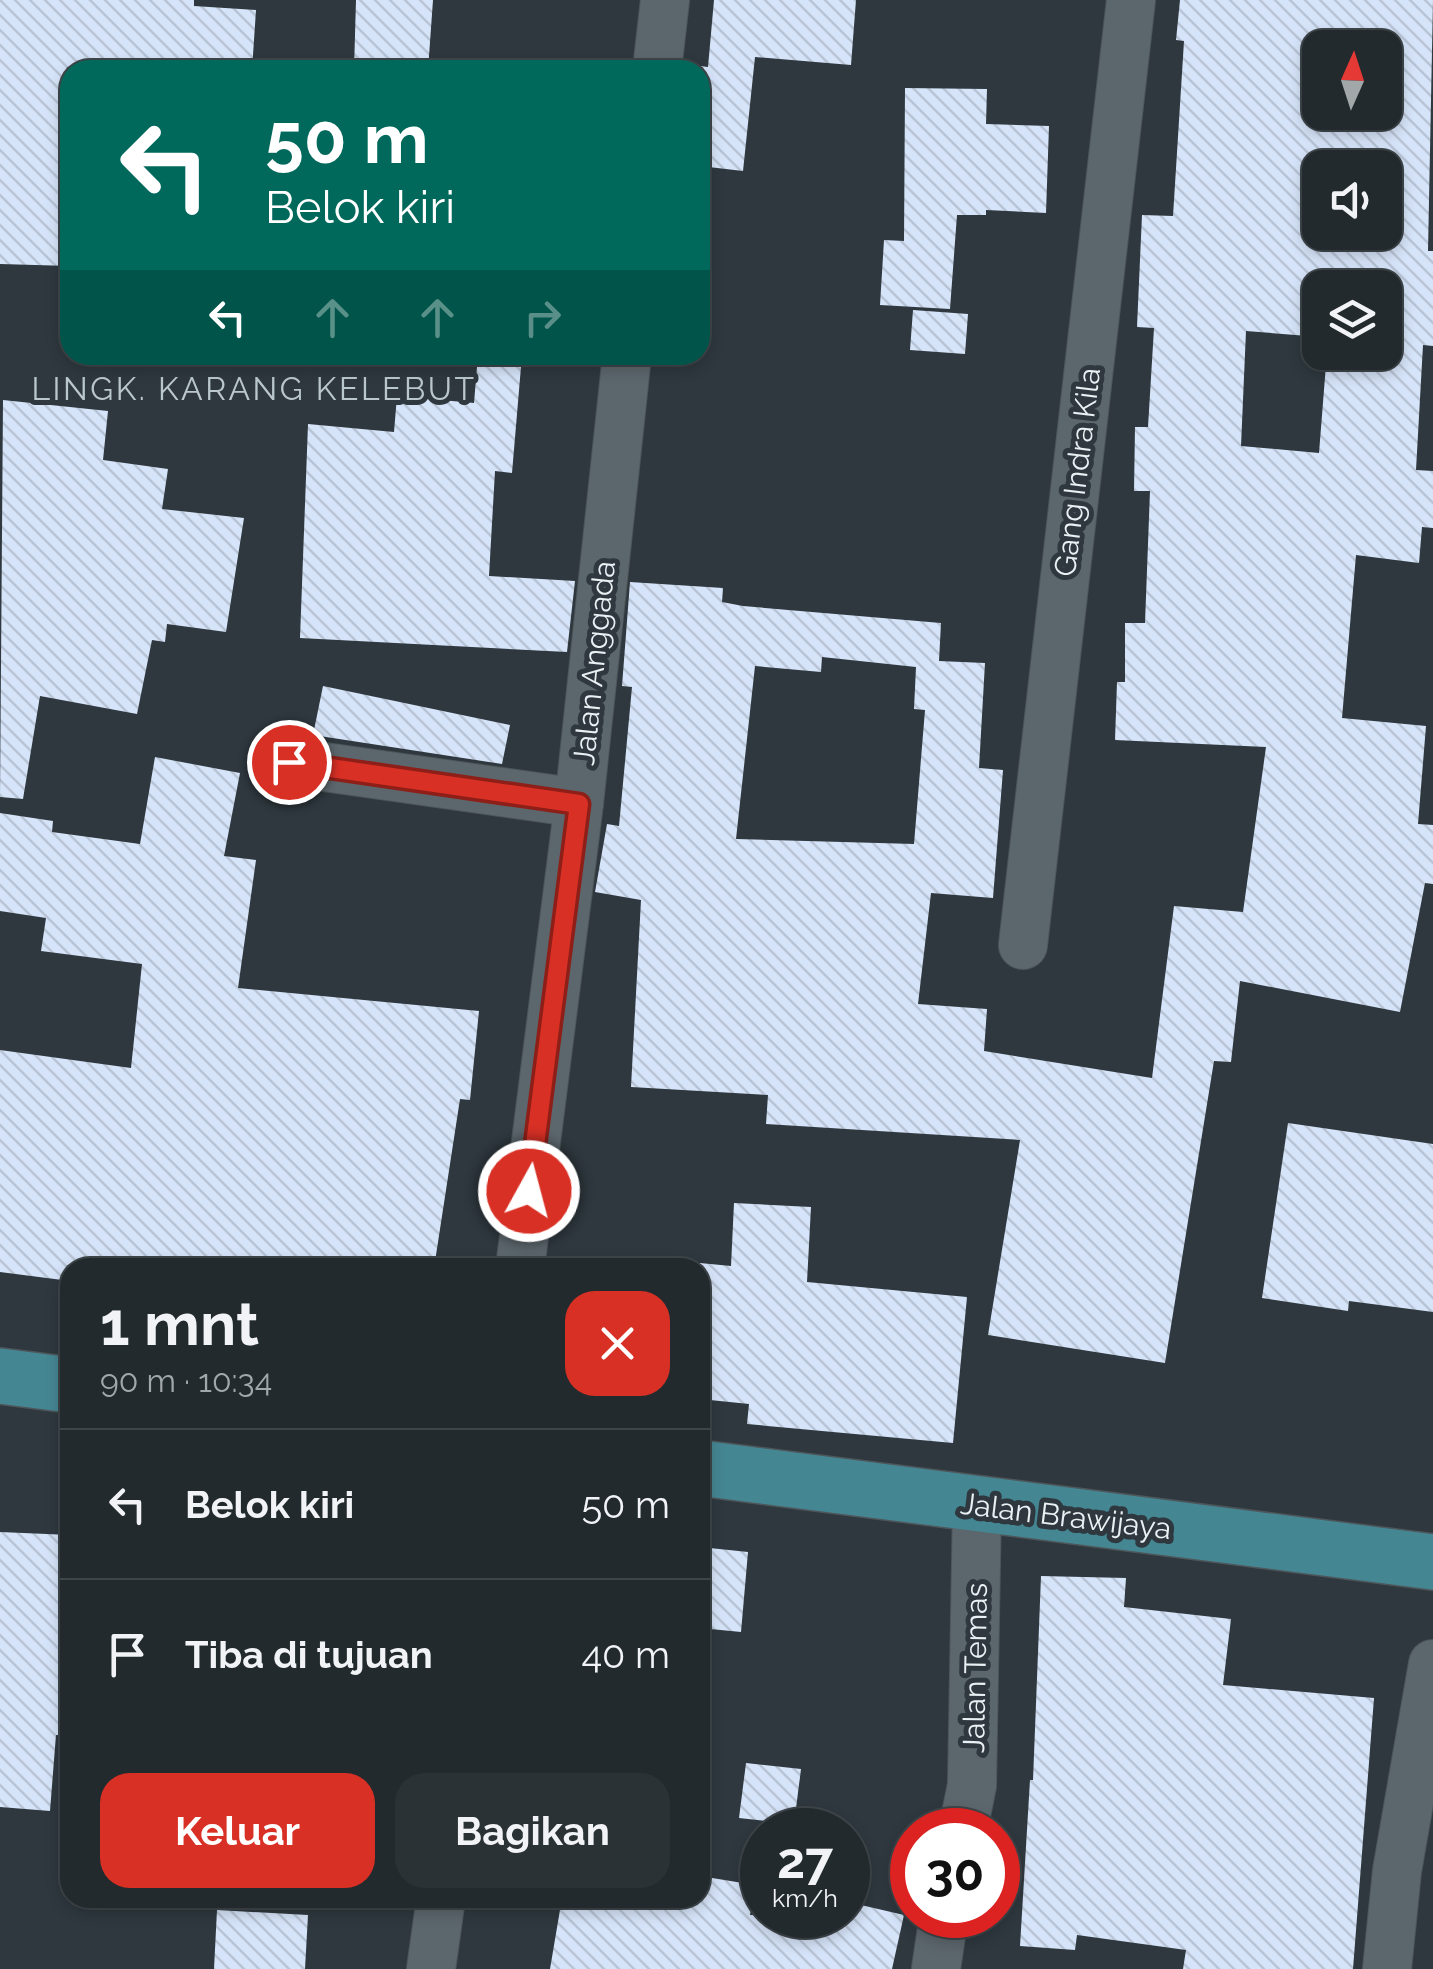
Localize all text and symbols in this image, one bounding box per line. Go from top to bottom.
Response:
north arrow [1302,30,1402,130]
map controls [1302,30,1402,370]
text: 50 m [265,97,429,179]
icon: left [100,100,230,230]
button: sound [1302,150,1402,250]
text: Belok kiri [265,181,455,234]
button: layers [1302,270,1402,370]
icon: left [200,290,255,345]
icon: ahead [305,290,360,345]
icon: ahead [410,290,465,345]
icon: right [515,290,570,345]
street label: Gang Indra Kila [1047,366,1107,578]
district label: LINGK. KARANG KELEBUT [31,370,477,407]
street label: Jalan Anggada [566,559,622,767]
pin [247,720,332,805]
icon: arrive [262,735,317,790]
position arrow [477,1139,581,1243]
text: 1 mnt [100,1289,259,1359]
button: close [565,1291,670,1396]
text: 90 m · 10:34 [100,1362,272,1399]
icon: left [100,1477,155,1532]
text: Belok kiri [185,1482,354,1527]
text: 50 m [581,1482,670,1527]
street label: Jalan Brawijaya [959,1486,1173,1546]
street label: Jalan Temas [956,1583,994,1753]
icon: arrive [100,1627,155,1682]
text: Tiba di tujuan [185,1632,433,1677]
text: 40 m [581,1632,670,1677]
button: Keluar [100,1773,375,1888]
button: Bagikan [395,1773,670,1888]
speed limit sign: 30 [890,1808,1020,1938]
text: 27 [777,1831,833,1890]
text: km/h [772,1883,838,1913]

